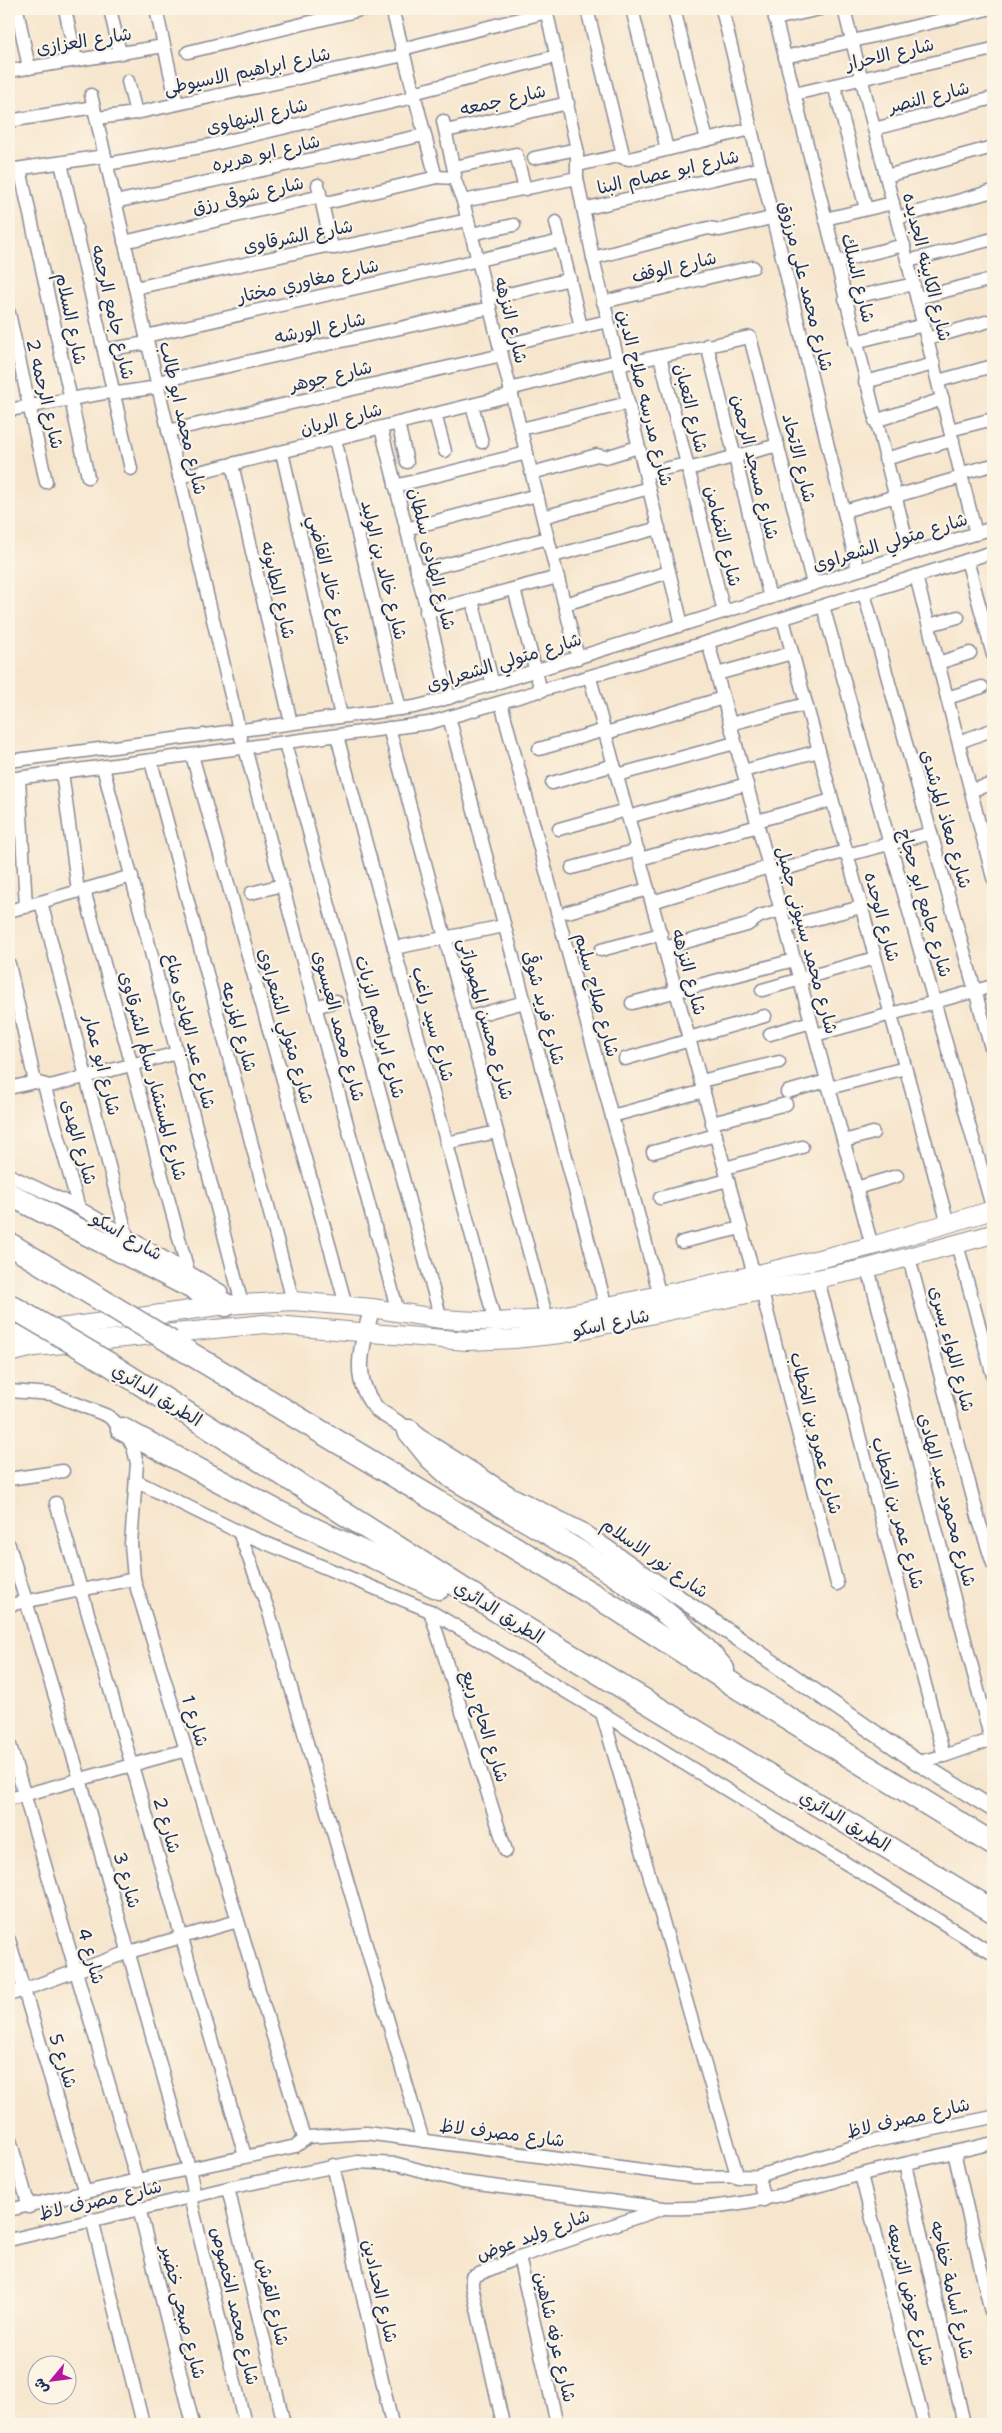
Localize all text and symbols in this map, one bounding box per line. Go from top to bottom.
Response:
street label: شارع العزازى [34,22,134,60]
street label: شارع الاحرار [842,32,937,76]
street label: شارع ابراهيم الاسيوطى [161,42,333,102]
street label: شارع النصر [884,75,972,119]
street label: شارع جمعه [458,78,548,122]
street label: شارع البنهاوى [204,93,310,139]
street label: شارع ابو هريره [210,129,322,177]
street label: شارع ابو عصام البنا [595,144,742,202]
street label: شارع شوقى رزق [190,170,306,220]
street label: شارع الكابينه الجديده [897,190,957,344]
street label: شارع محمد على مرزوق [773,198,839,374]
street label: شارع الشرقاوى [241,214,355,258]
street label: شارع السلك [835,231,881,325]
street label: شارع جامع الرحمه [85,242,140,382]
street label: شارع الوقف [629,246,719,288]
street label: شارع مغاوري مختار [233,253,381,310]
street label: شارع السلام [48,271,92,368]
street label: شارع النزهه [489,274,533,366]
street label: شارع الورشه [272,307,368,349]
street label: شارع مدرسه صلاح الدين [611,307,679,489]
street label: شارع الرحمه 2 [21,337,69,451]
street label: شارع محمد ابو طالب [154,339,212,497]
street label: شارع جوهر [286,355,375,398]
street label: شارع التعبان [668,361,714,455]
street label: شارع مسجد الرحمن [725,392,785,542]
street label: شارع الريان [297,397,385,441]
street label: شارع الاتحاد [776,411,822,505]
street label: شارع التضامن [699,483,747,589]
street label: شارع الهادى سلطان [403,485,461,633]
street label: شارع خالد بن الوليد [355,498,413,642]
street label: شارع متولي الشعراوى [809,507,972,581]
street label: شارع خالد القاضي [298,513,356,648]
street label: شارع الطابونه [255,538,301,642]
street label: شارع متولي الشعراوى [423,627,586,701]
street label: شارع معاذ المرشدى [915,747,977,891]
street label: شارع جامع ابو حجاج [891,826,958,980]
street label: شارع محمد بسيونى جميل [770,843,844,1037]
street label: شارع الوحده [858,869,906,965]
street label: شارع النزهه [666,926,712,1018]
street label: شارع صلاح سليم [567,930,625,1060]
street label: شارع محسن المصوراتى [453,935,519,1103]
street label: شارع متولي الشعراوى [248,945,320,1108]
street label: شارع محمد العيسوى [307,948,371,1104]
street label: شارع فريد شوقى [517,948,571,1068]
street label: شارع عبد الهادى مناع [159,950,221,1112]
street label: شارع ابراهيم الزيات [347,953,411,1102]
street label: شارع سيد راغب [406,964,460,1084]
street label: شارع المستشار سالم الشرقاوى [112,969,193,1184]
street label: شارع المزرعه [215,979,263,1075]
street label: شارع ابو عمار [78,1011,126,1118]
street label: شارع الهدى [55,1097,103,1187]
street label: شارع اسكو [85,1205,167,1266]
street label: شارع اللواء يسرى [924,1283,980,1415]
street label: شارع اسكو [568,1303,652,1343]
street label: شارع عمرو بن الخطاب [784,1349,848,1517]
street label: الطريق الدائري [107,1358,207,1433]
street label: شارع محمود عبد الهادى [912,1410,982,1590]
street label: شارع عمر بن الخطاب [866,1434,930,1592]
street label: شارع نور الاسلام [596,1512,713,1605]
street label: الطريق الدائري [449,1575,549,1650]
street label: شارع الحاج ربيع [455,1667,515,1786]
street label: شارع 1 [176,1692,214,1750]
street label: الطريق الدائري [795,1784,895,1858]
street label: شارع 2 [148,1794,186,1856]
street label: شارع 3 [108,1849,146,1911]
street label: شارع 4 [72,1925,110,1987]
street label: شارع 5 [43,2031,83,2091]
street label: شارع مصرف لاظ [844,2092,972,2144]
street label: شارع مصرف لاظ [438,2113,566,2153]
street label: شارع مصرف لاظ [36,2174,164,2226]
street label: شارع وليد عوض [473,2203,593,2267]
street label: شارع أسامة خفاجه [924,2218,980,2362]
street label: شارع حوض التربيعه [881,2221,939,2369]
street label: شارع محمد الخصوص [205,2224,265,2388]
street label: شارع الحدادين [356,2237,404,2345]
street label: شارع صبحى خضير [154,2241,211,2382]
street label: شارع القرش [251,2256,295,2348]
street label: شارع عرفه شاهين [528,2269,582,2405]
north arrow [28,2356,78,2406]
text: ش [29,2375,52,2397]

